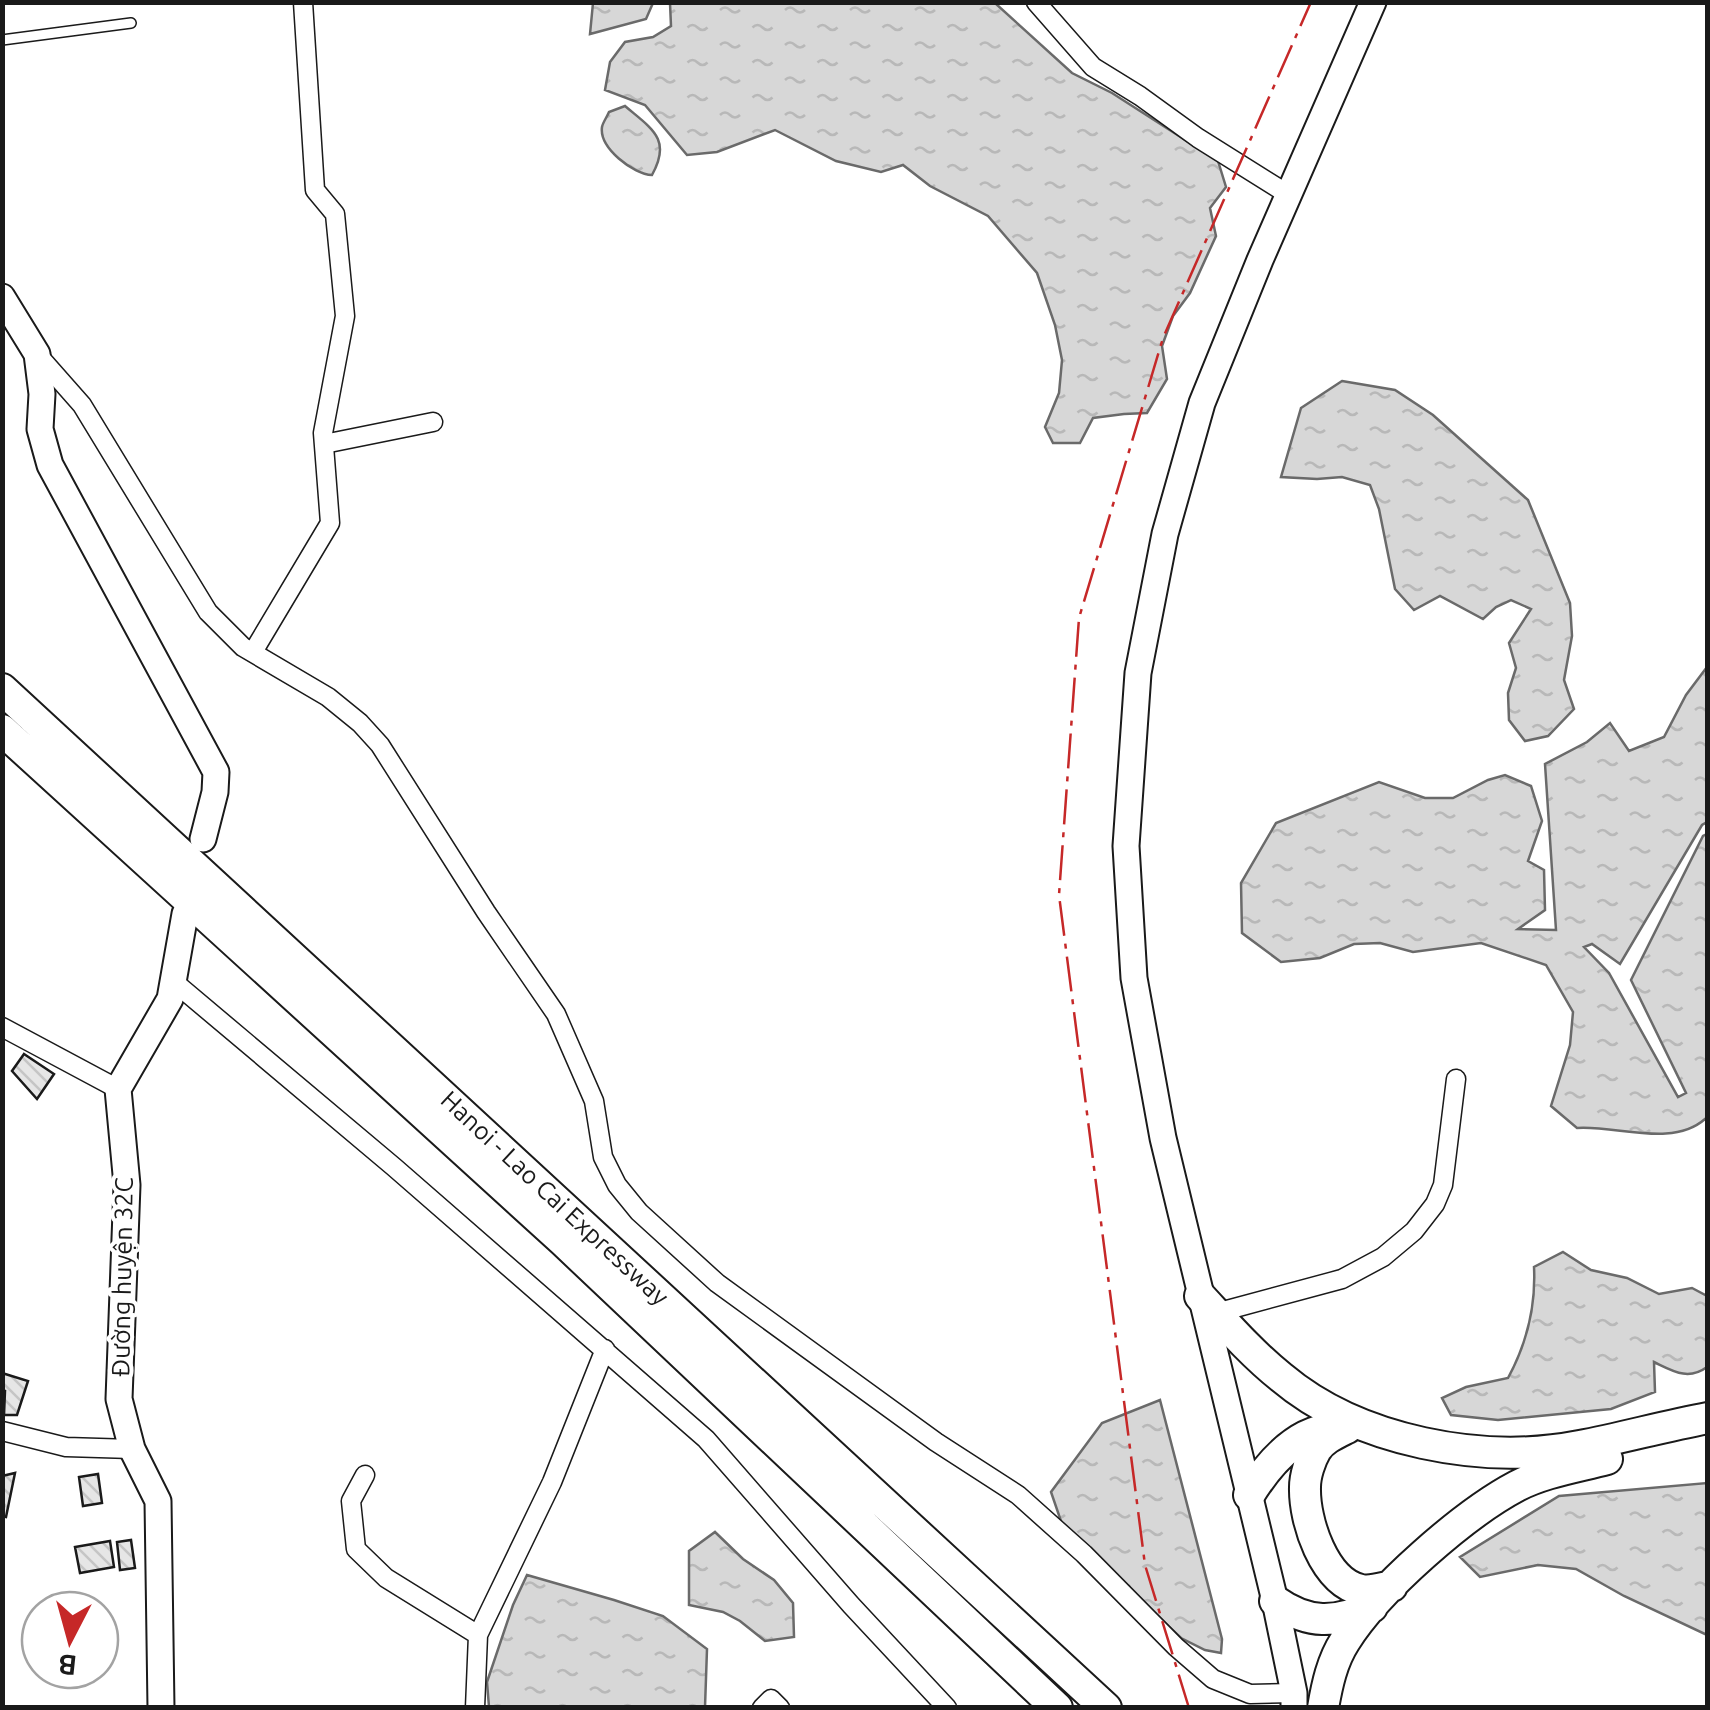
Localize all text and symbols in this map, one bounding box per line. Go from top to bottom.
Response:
street label: Hanoi - Lao Cai Expressway [436,1085,674,1311]
street label: Đường huyện 32C [106,1177,138,1377]
north arrow [20,1590,120,1690]
text: B [56,1649,78,1682]

